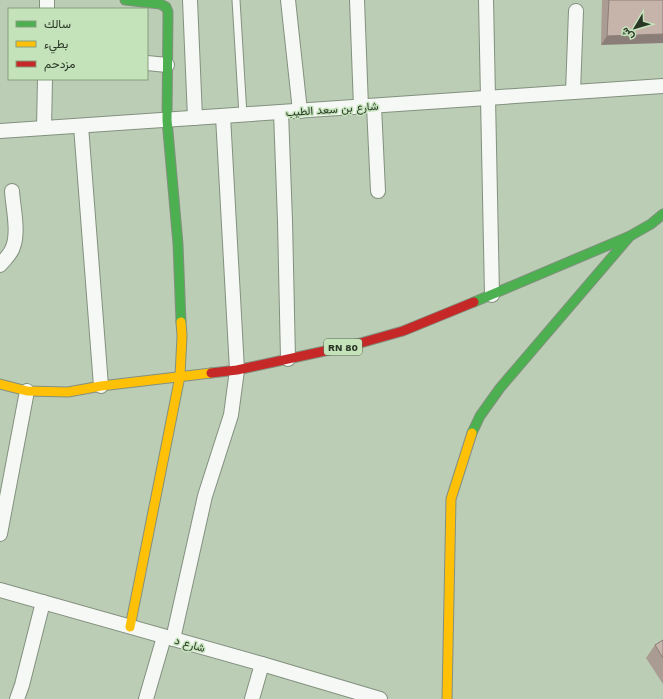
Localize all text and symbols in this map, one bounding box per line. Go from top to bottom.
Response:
legend [8,8,148,80]
north arrow [615,8,655,48]
text: سالك [44,17,71,31]
text: ش [618,25,637,43]
text: بطيء [44,37,68,54]
text: مزدحم [44,57,75,72]
street label: شارع بن سعد الطيب [285,100,379,120]
road number: RN 80 [324,339,362,355]
street label: شارع د [173,634,207,656]

